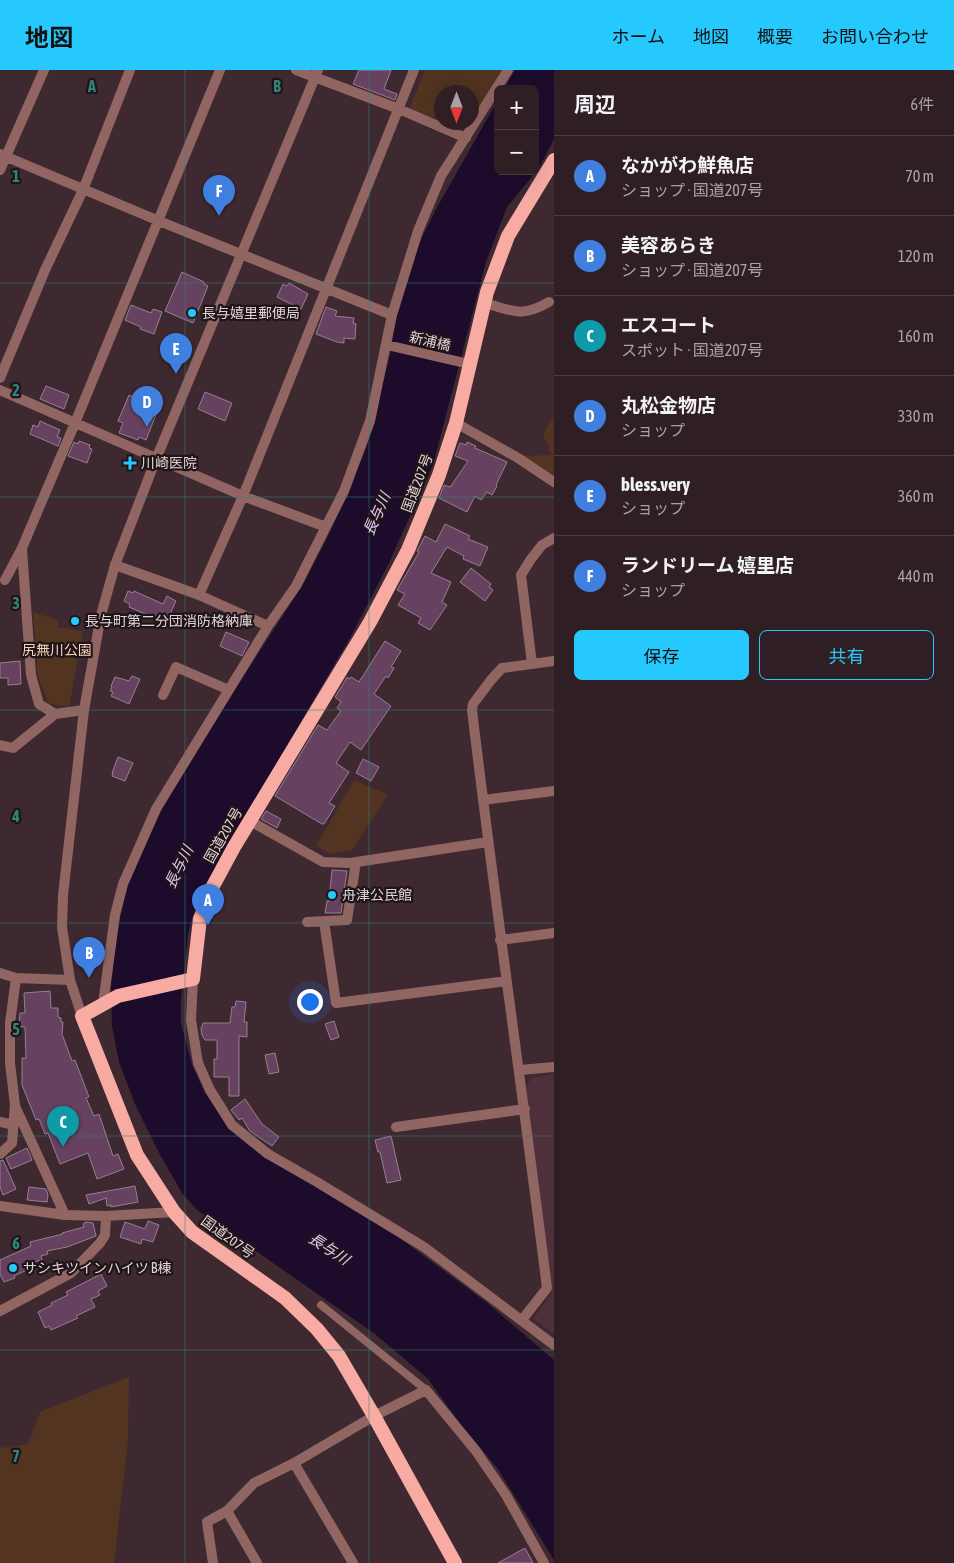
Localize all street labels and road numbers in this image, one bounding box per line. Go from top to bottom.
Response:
street label: 新浦橋 [408,328,452,354]
street label: 国道207号 [398,451,436,515]
street label: 国道207号 [201,804,245,866]
street label: 国道207号 [198,1212,258,1262]

